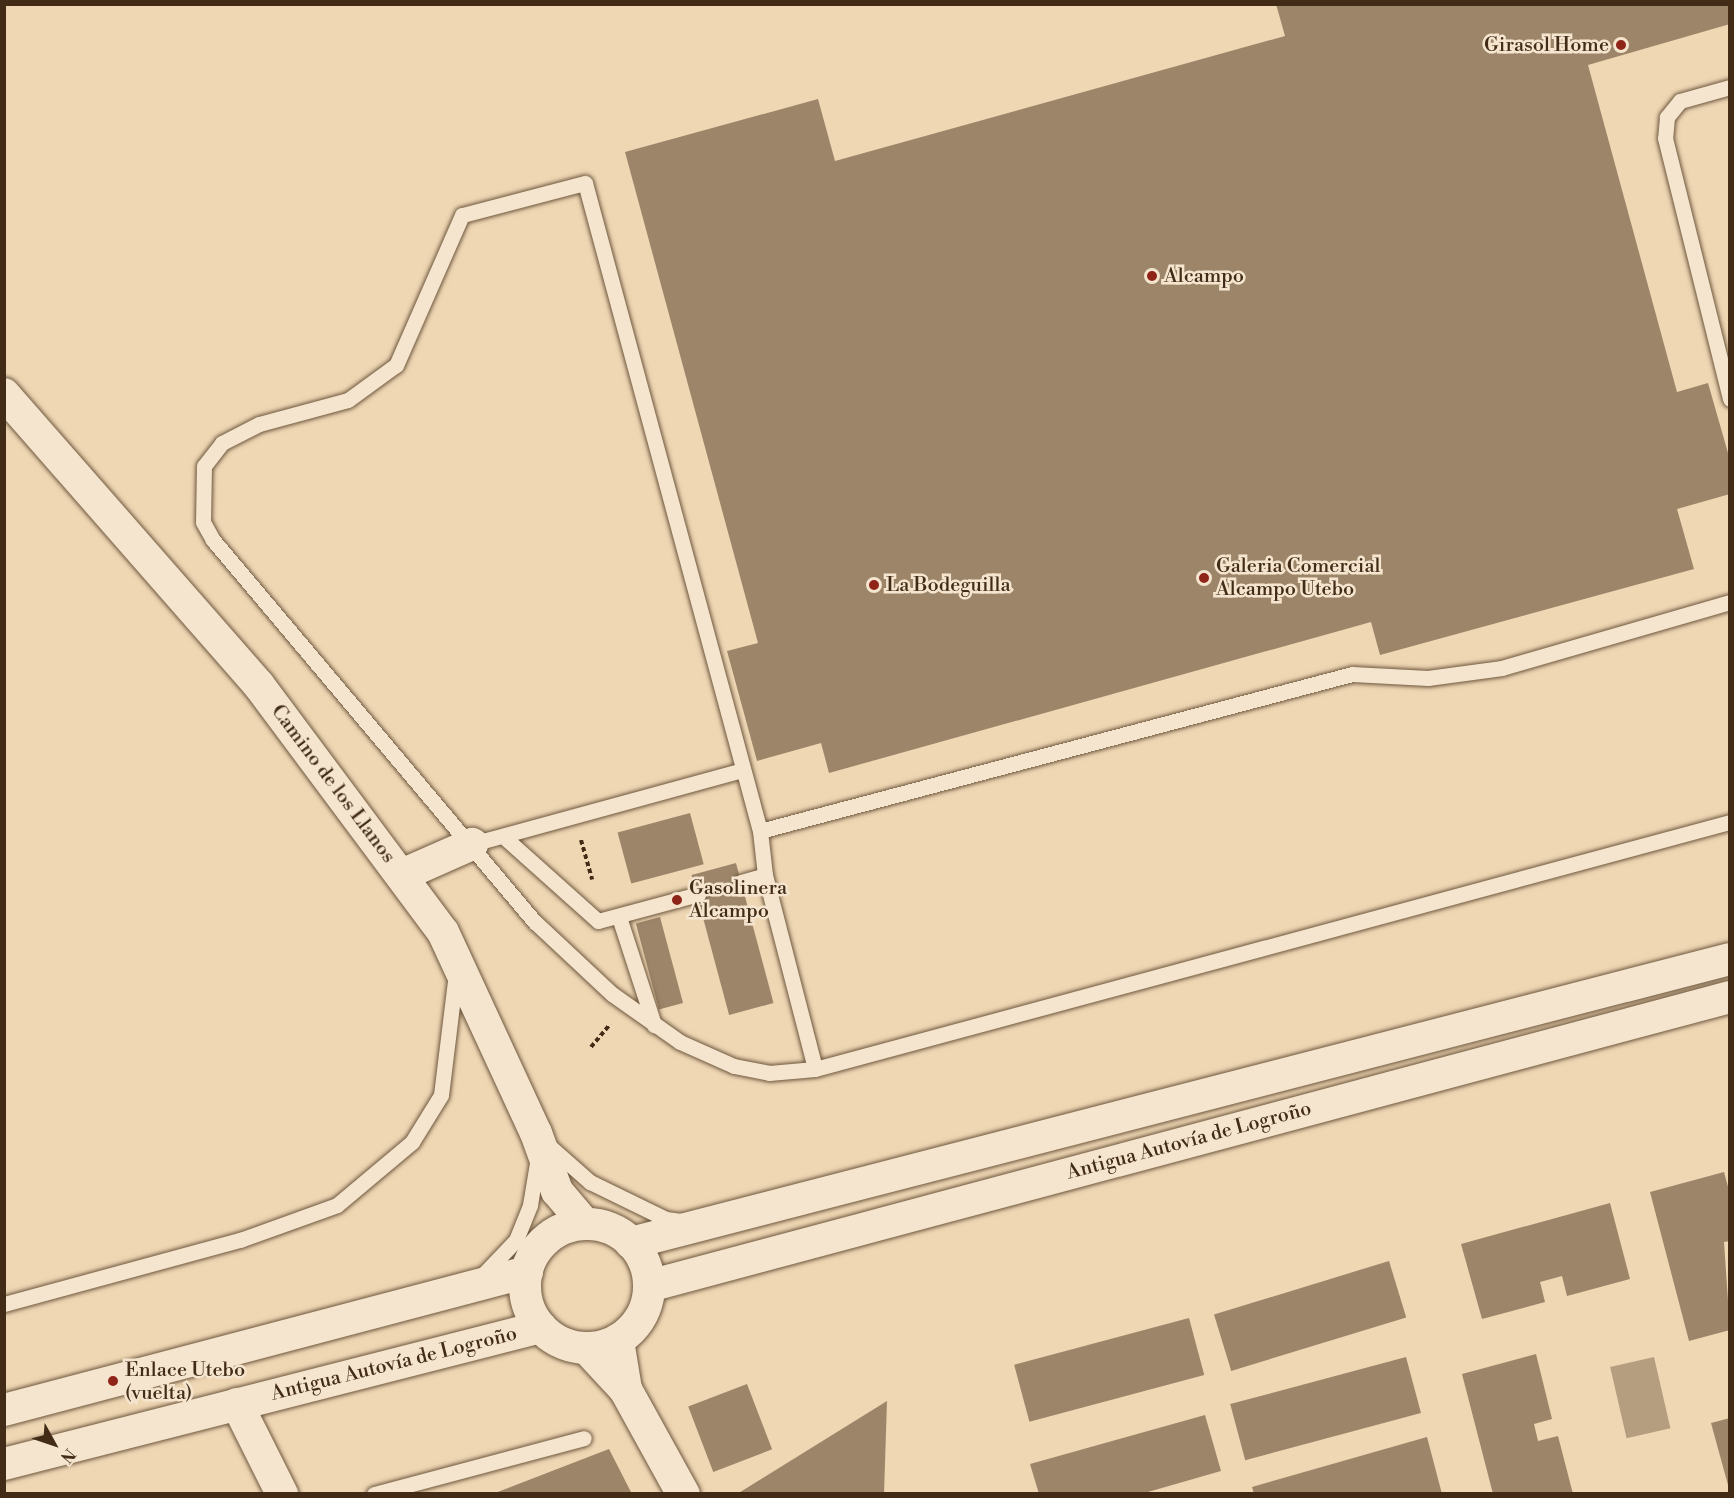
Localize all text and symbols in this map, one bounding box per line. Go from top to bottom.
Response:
place label: Girasol Home [1484,33,1609,57]
marker: Girasol Home [1614,38,1628,52]
place label: Alcampo [1164,264,1244,288]
marker: Alcampo [1145,269,1159,283]
place label: Galeria Comercial Alcampo Utebo [1216,554,1380,601]
marker: Galeria Comercial Alcampo Utebo [1197,571,1211,585]
place label: La Bodeguilla [886,573,1011,597]
marker: La Bodeguilla [867,578,881,592]
street label: Camino de los Llanos [266,700,400,868]
place label: Gasolinera Alcampo [689,876,787,923]
marker: Gasolinera Alcampo [670,893,684,907]
street label: Antigua Autovía de Logroño [1064,1097,1314,1185]
street label: Antigua Autovía de Logroño [269,1322,519,1406]
place label: Enlace Utebo (vuelta) [125,1358,245,1405]
marker: Enlace Utebo (vuelta) [106,1374,120,1388]
north arrow [24,1414,84,1474]
text: N [56,1444,80,1467]

